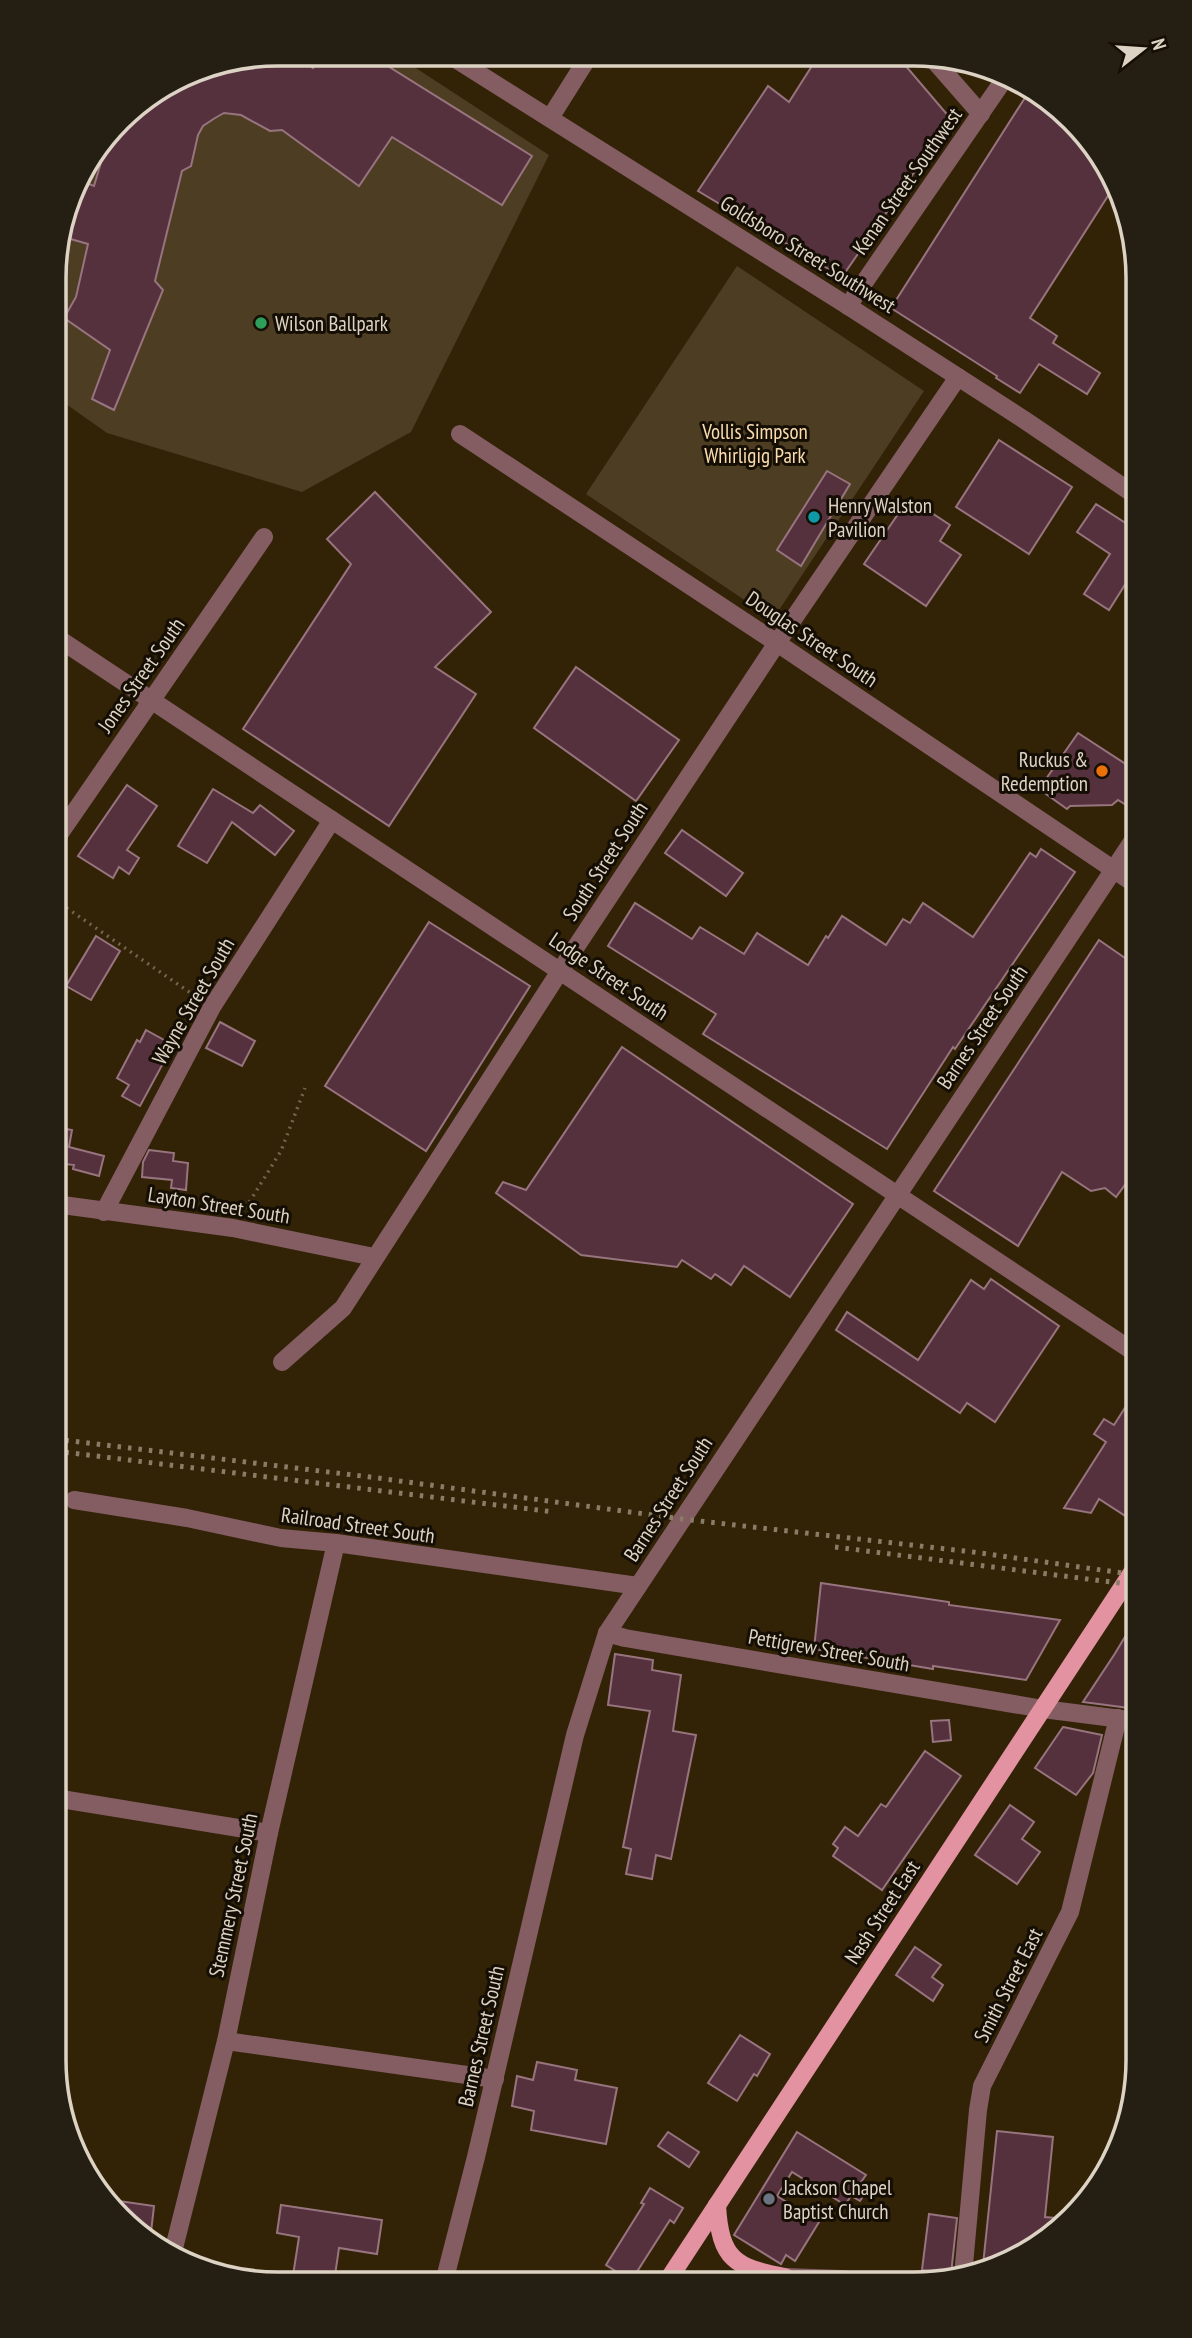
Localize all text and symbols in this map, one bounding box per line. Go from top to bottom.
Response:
north arrow [1108,14,1178,84]
text: N [1146,36,1172,52]
street label: Kenan Street Southwest [846,102,968,260]
street label: Goldsboro Street Southwest [715,189,901,319]
place label: Wilson Ballpark [275,310,388,337]
marker: Wilson Ballpark [253,315,269,331]
park label: Vollis Simpson Whirligig Park [701,418,808,469]
place label: Henry Walston Pavilion [828,492,932,543]
marker: Henry Walston Pavilion [806,509,822,525]
street label: Douglas Street South [741,585,883,693]
street label: Jones Street South [91,613,190,738]
place label: Ruckus & Redemption [1001,746,1088,797]
marker: Ruckus & Redemption [1094,763,1110,779]
street label: South Street South [556,796,654,926]
street label: Lodge Street South [544,926,674,1026]
street label: Wayne Street South [146,933,240,1069]
street label: Barnes Street South [931,960,1033,1094]
street label: Layton Street South [146,1180,292,1230]
street label: Barnes Street South [618,1431,718,1567]
street label: Railroad Street South [279,1501,437,1549]
street label: Pettigrew Street South [746,1623,912,1677]
street label: Stemmery Street South [202,1811,264,1979]
street label: Nash Street East [838,1855,926,1969]
street label: Smith Street East [968,1923,1048,2047]
street label: Barnes Street South [452,1963,510,2109]
place label: Jackson Chapel Baptist Church [782,2174,892,2225]
marker: Jackson Chapel Baptist Church [761,2191,777,2207]

